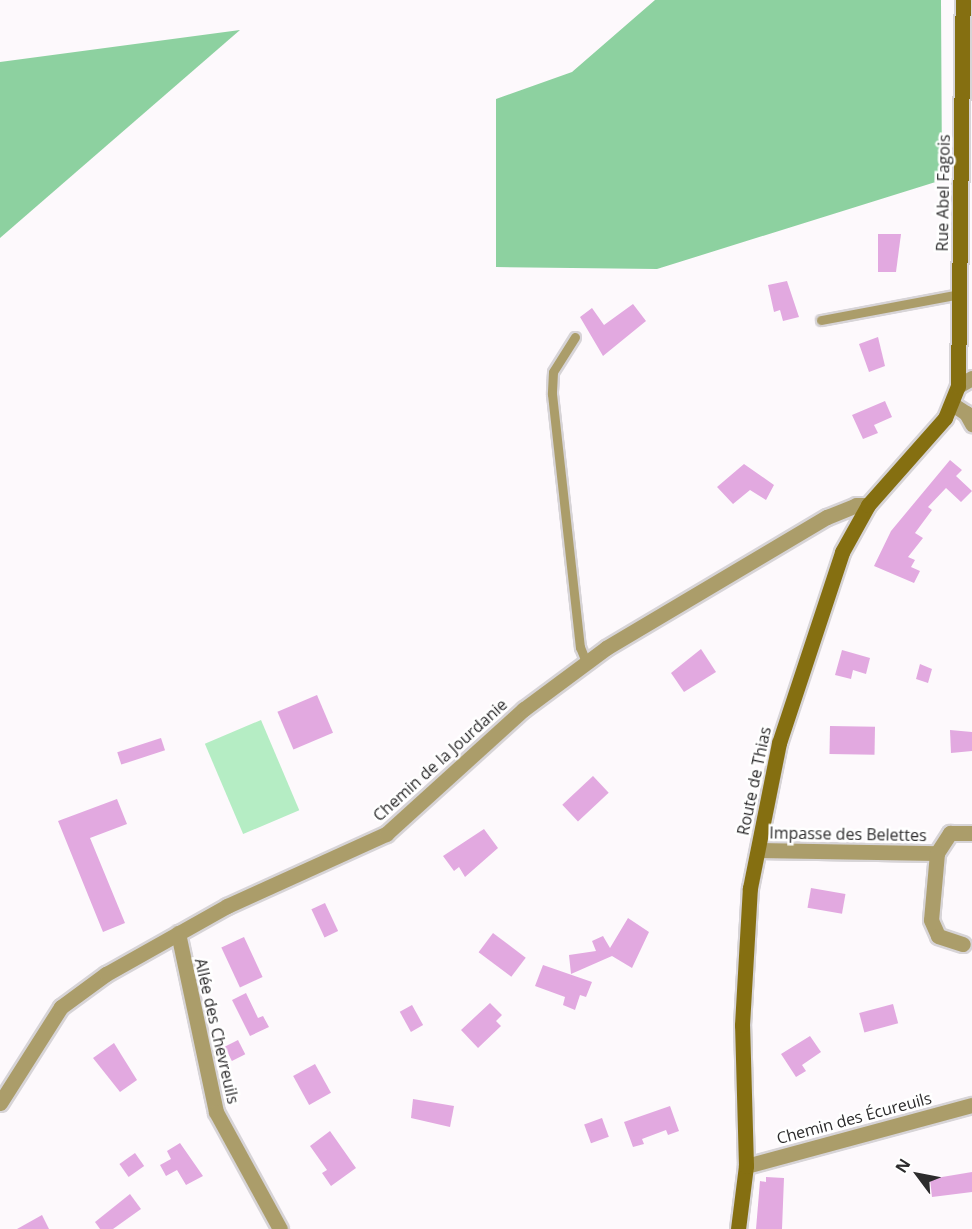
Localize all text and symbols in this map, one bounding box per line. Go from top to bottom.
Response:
street label: Rue Abel Fagois [932,134,954,252]
street label: Chemin de la Jourdanie [369,695,511,825]
street label: Route de Thias [733,725,775,837]
street label: Impasse des Belettes [769,823,927,845]
street label: Allée des Chevreuils [191,956,243,1106]
street label: Chemin des Écureuils [774,1088,934,1148]
north arrow [888,1145,948,1205]
text: N [890,1154,916,1177]

